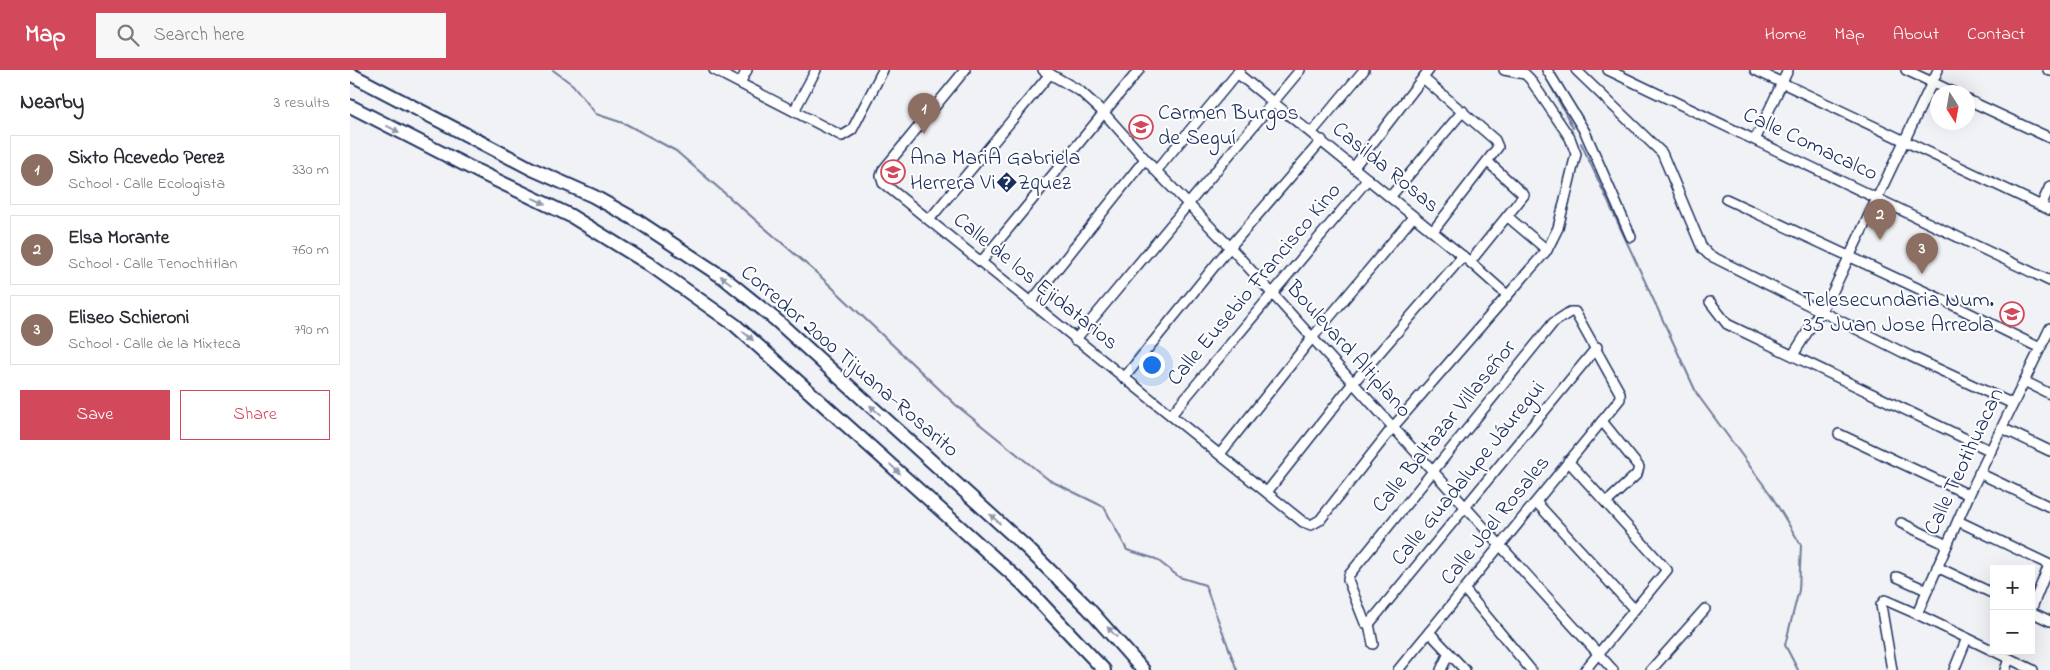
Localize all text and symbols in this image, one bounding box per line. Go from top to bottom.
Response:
search box [96,13,446,58]
text: Map [25,18,66,53]
icon: search [114,21,142,49]
text: Search here [154,22,245,49]
text: Home [1765,22,1806,48]
text: Map [1834,22,1865,48]
text: About [1893,22,1939,48]
text: Contact [1967,22,2025,48]
north arrow [1930,85,1975,130]
text: Nearby [20,88,84,118]
text: 3 results [274,91,330,115]
pin: 1 [908,93,940,134]
place label: Carmen Burgos de Seguí [1158,98,1299,156]
street label: Calle Comacalco [1737,100,1883,190]
school or university icon: Carmen Burgos de Seguí [1128,114,1154,140]
street label: Casilda Rosas [1324,115,1446,221]
one-way arrow [386,125,401,133]
place label: Ana MariA Gabriela Herrera Vi�Zquez [910,143,1080,200]
text: Sixto Acevedo Perez [68,145,224,172]
text: 1 [34,158,40,182]
text: 330 m [292,158,329,182]
school or university icon: Ana MariA Gabriela Herrera Vi�Zquez [880,159,906,185]
text: School · Calle Ecologista [68,172,225,196]
street label: Calle Eusebio Francisco Kino [1160,176,1350,394]
one-way arrow [532,197,546,205]
pin: 2 [1864,199,1896,240]
street label: Calle de los Ejidatarios [945,205,1125,359]
text: Elsa Morante [68,225,169,252]
pin: 3 [1906,233,1938,274]
text: 2 [33,238,41,262]
text: 760 m [292,238,329,262]
text: School · Calle Tenochtitlan [68,252,237,276]
street label: Corredor 2000 Tijuana-Rosarito [733,258,965,466]
street label: Boulevard Altiplano [1277,273,1418,426]
one-way arrow [719,275,733,285]
place label: Telesecundaria Num. 35 Juan Jose Arreola [1802,285,1994,342]
school or university icon: Telesecundaria Num. 35 Juan Jose Arreola [1999,301,2025,327]
text: Eliseo Schieroni [68,305,189,332]
text: 3 [34,318,40,342]
text: 790 m [294,318,329,342]
one-way arrow [742,331,755,342]
text: School · Calle de la Mixteca [68,332,241,356]
street label: Calle Baltazar Villaseñor [1365,333,1525,520]
your location [1139,352,1165,378]
street label: Calle Guadalupe Jáuregui [1384,375,1555,574]
street label: Calle Teotihuacan [1917,383,2013,541]
button: Save [20,390,170,440]
button: Share [180,390,330,440]
one-way arrow [870,404,882,416]
street label: Calle Joel Rosales [1433,449,1559,593]
one-way arrow [888,463,900,475]
one-way arrow [990,513,1002,525]
map controls [1990,565,2035,655]
button: + [1990,565,2035,610]
button: − [1990,610,2035,655]
one-way arrow [1106,627,1118,639]

